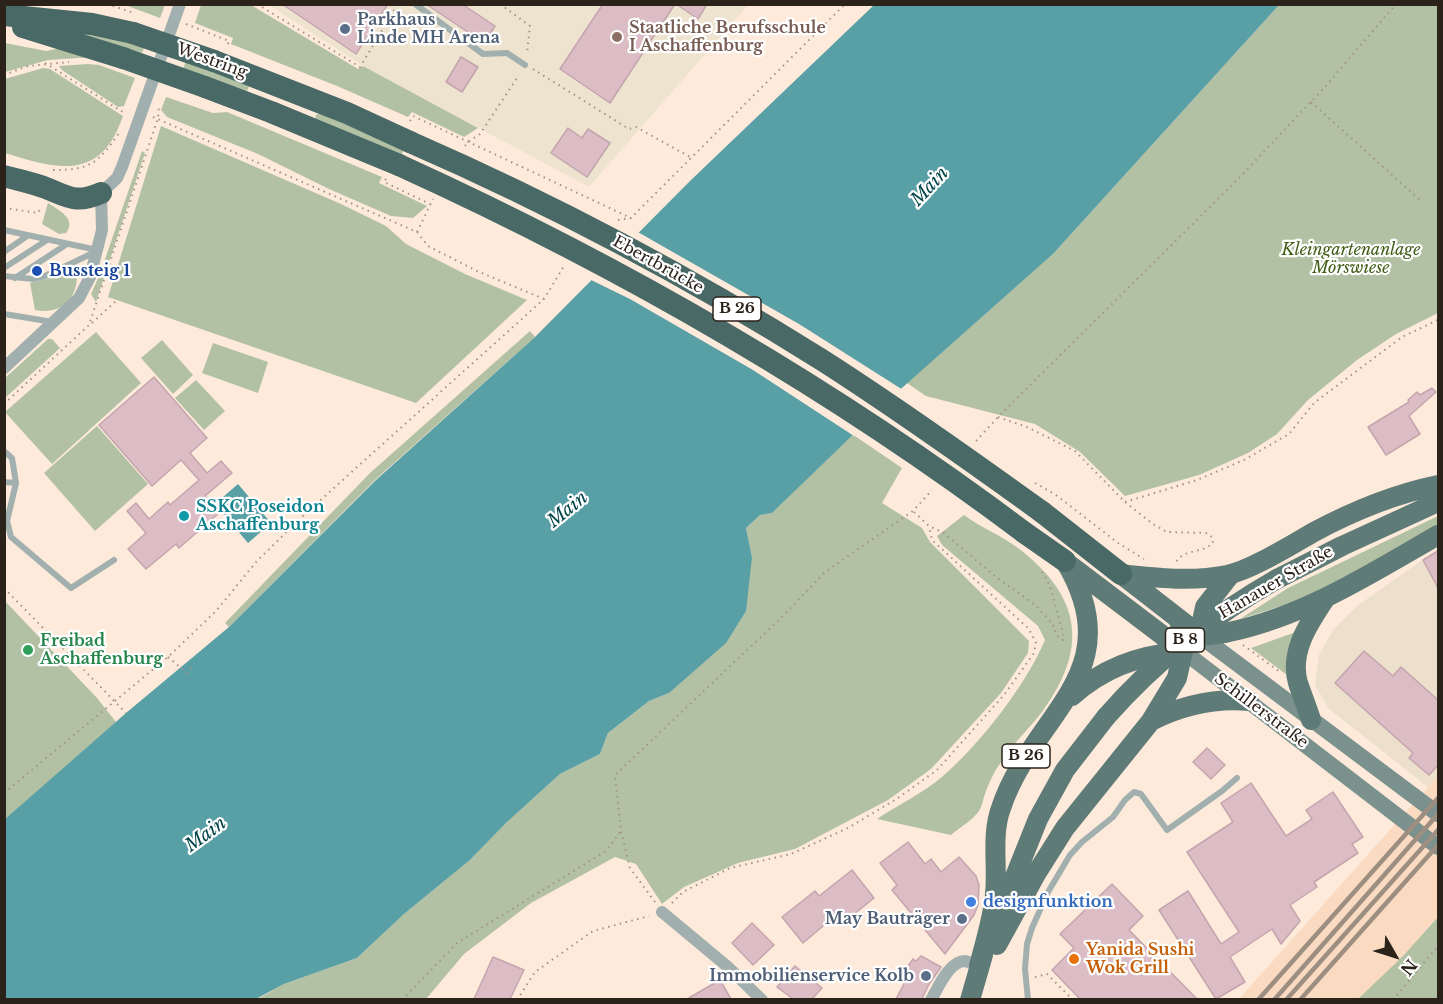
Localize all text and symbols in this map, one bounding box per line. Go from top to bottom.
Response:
place label: Parkhaus Linde MH Arena [357,10,500,48]
place label: Staatliche Berufsschule I Aschaffenburg [629,18,826,56]
marker: Parkhaus Linde MH Arena [338,22,352,36]
marker: Staatliche Berufsschule I Aschaffenburg [610,30,624,44]
street label: Westring [174,39,250,83]
water label: Main [907,163,953,211]
street label: Ebertbrücke [609,232,707,298]
park label: Kleingartenanlage Mörswiese [1282,240,1420,278]
place label: Bussteig 1 [49,261,130,281]
marker: Bussteig 1 [30,264,44,278]
road number: B 26 [713,297,761,321]
water label: Main [544,487,592,533]
place label: SSKC Poseidon Aschaffenburg [196,497,325,535]
marker: SSKC Poseidon Aschaffenburg [177,509,191,523]
street label: Hanauer Straße [1216,543,1336,623]
road number: B 8 [1166,628,1204,652]
place label: Freibad Aschaffenburg [40,631,163,669]
marker: Freibad Aschaffenburg [21,643,35,657]
street label: Schillerstraße [1210,669,1312,753]
road number: B 26 [1002,744,1050,768]
water label: Main [181,813,231,857]
place label: designfunktion [983,892,1113,912]
marker: designfunktion [964,895,978,909]
place label: May Bauträger [825,909,950,929]
marker: May Bauträger [955,912,969,926]
north arrow [1365,926,1425,986]
place label: Yanida Sushi Wok Grill [1086,940,1194,978]
marker: Yanida Sushi Wok Grill [1067,952,1081,966]
text: N [1396,955,1421,979]
place label: Immobilienservice Kolb [709,966,914,986]
marker: Immobilienservice Kolb [919,969,933,983]

